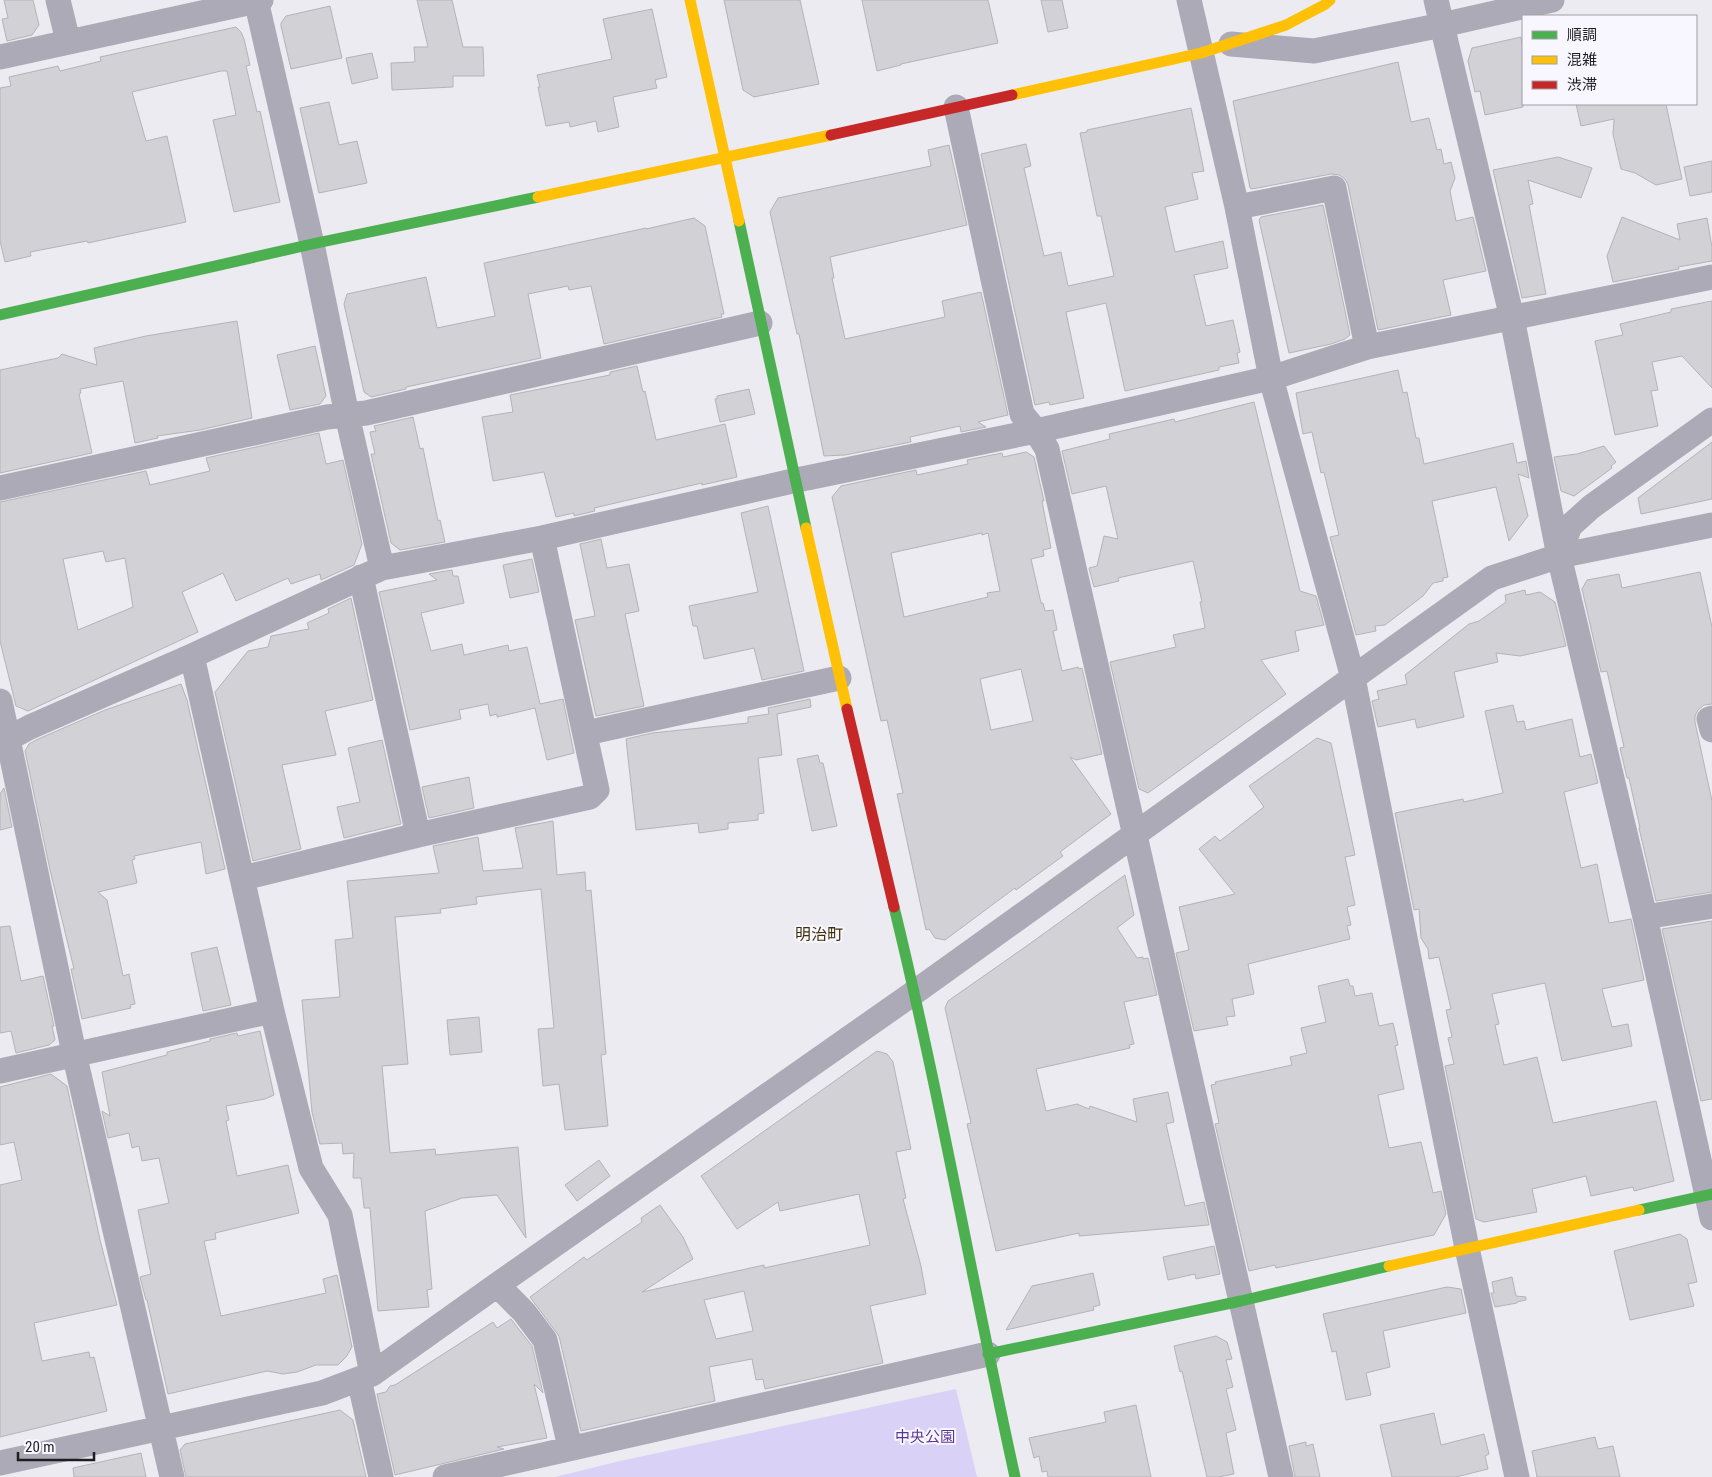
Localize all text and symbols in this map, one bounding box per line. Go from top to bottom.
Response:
legend [1522,15,1697,105]
text: 順調 [1567,26,1597,44]
text: 混雑 [1567,51,1597,69]
text: 渋滞 [1567,76,1597,94]
district label: 明治町 [795,925,843,944]
park label: 中央公園 [895,1428,955,1446]
scale bar [18,1430,94,1462]
text: 20 m [25,1438,55,1456]

